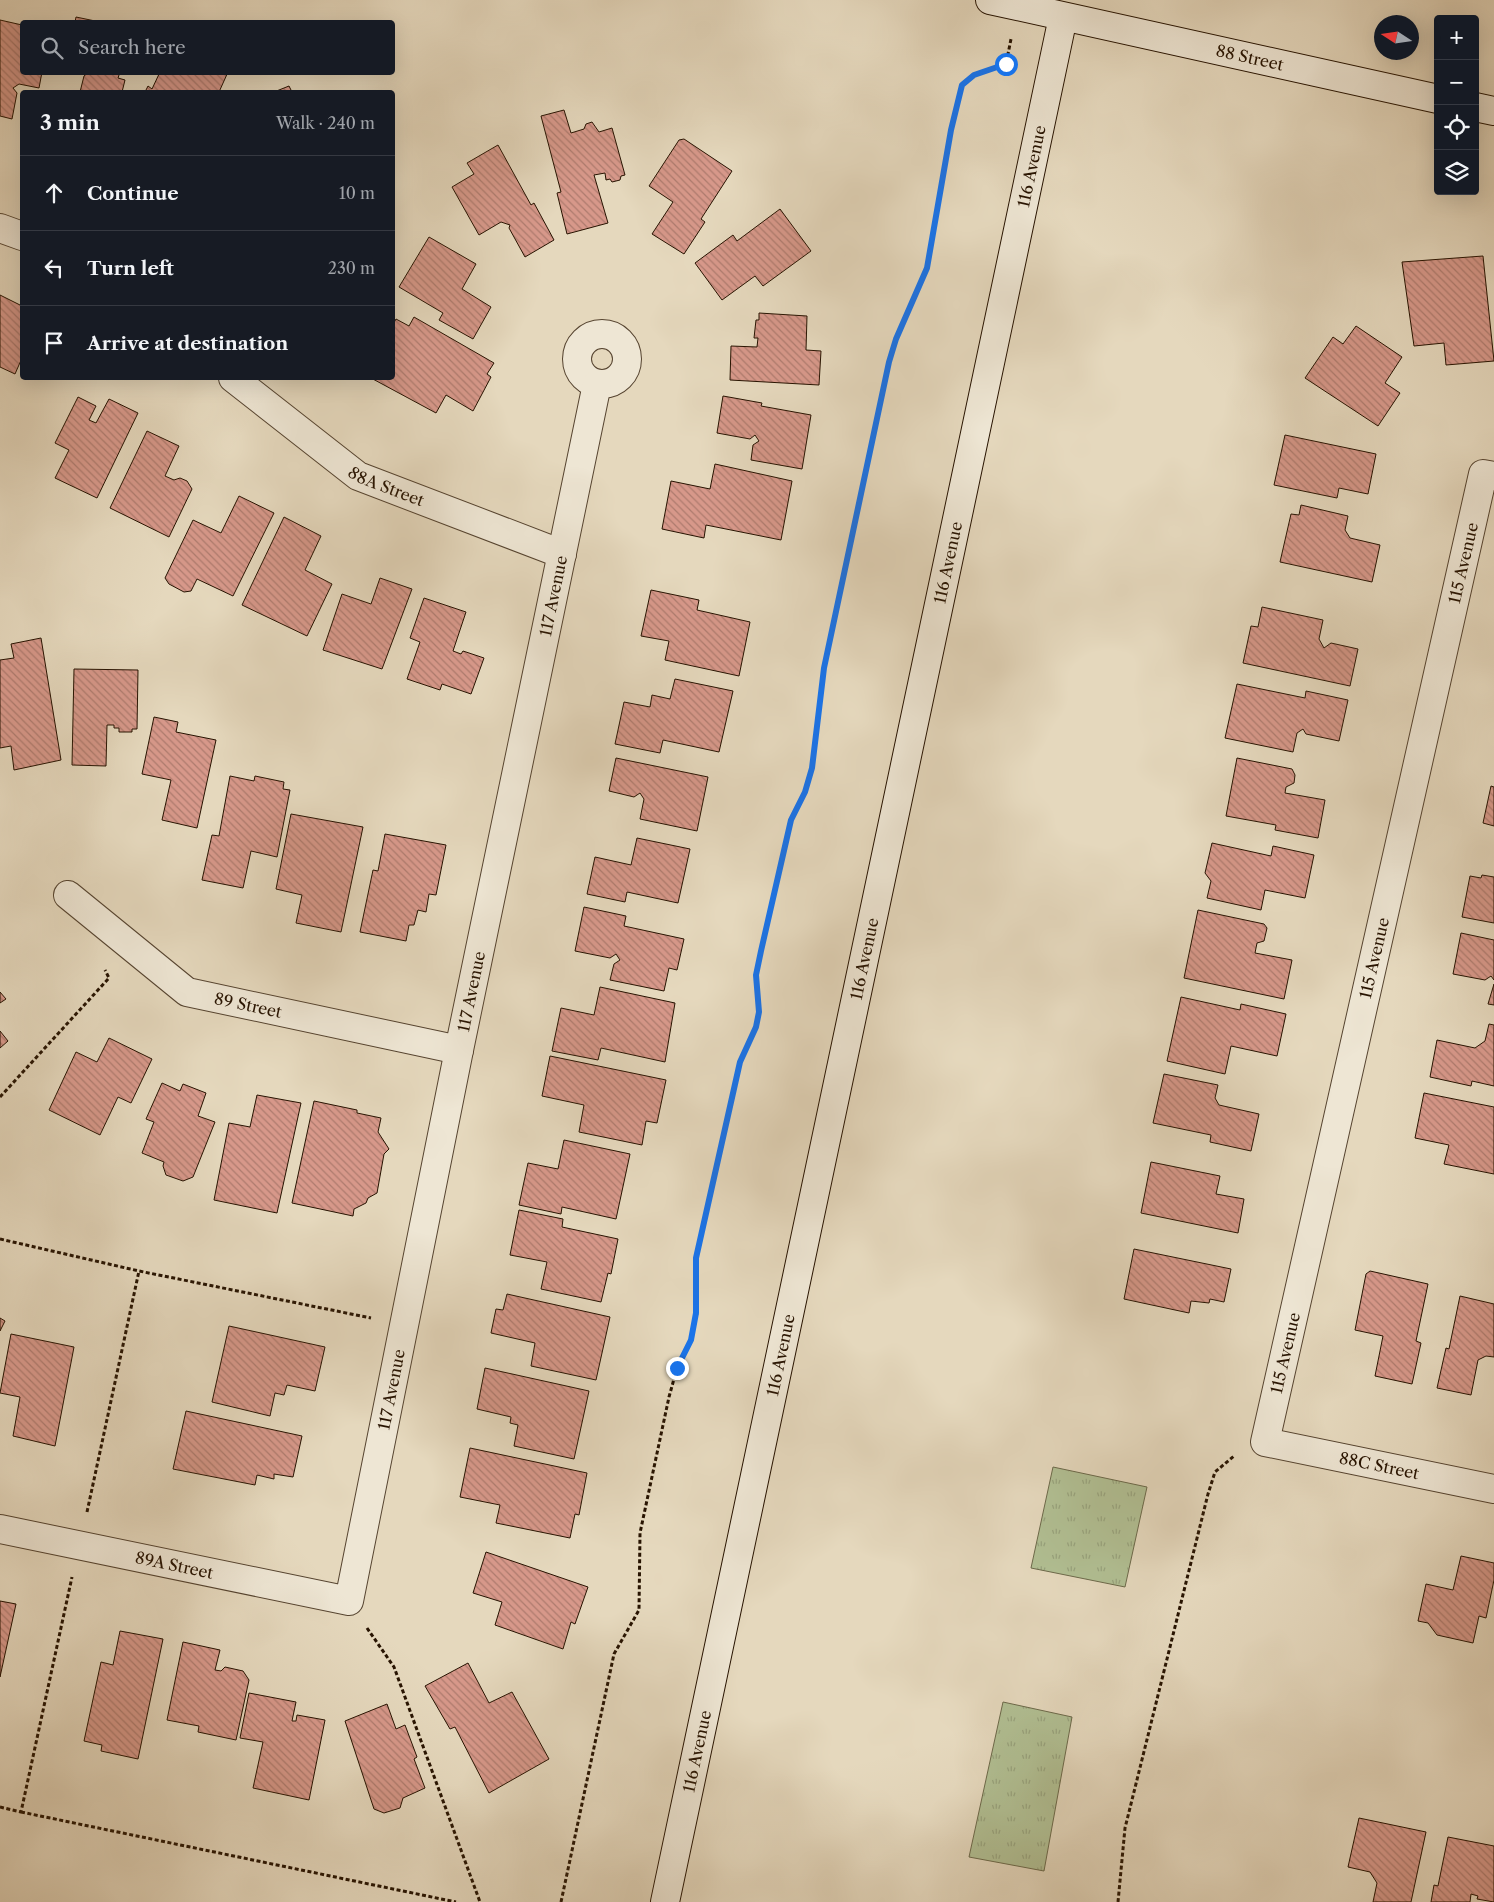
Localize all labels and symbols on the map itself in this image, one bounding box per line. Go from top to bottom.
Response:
north arrow [1374,15,1419,60]
street label: 88 Street [1214,40,1286,75]
route start [995,53,1018,76]
street label: 116 Avenue [1013,123,1050,209]
street label: 88A Street [344,462,427,510]
street label: 116 Avenue [929,520,966,605]
street label: 115 Avenue [1444,520,1482,606]
street label: 117 Avenue [535,554,571,638]
street label: 115 Avenue [1355,915,1393,1001]
street label: 116 Avenue [846,916,883,1002]
street label: 117 Avenue [453,949,489,1034]
street label: 89 Street [213,988,284,1022]
street label: 115 Avenue [1266,1310,1304,1396]
street label: 116 Avenue [762,1312,799,1398]
street label: 117 Avenue [373,1347,409,1432]
route end [666,1357,689,1380]
street label: 88C Street [1338,1448,1421,1483]
street label: 89A Street [134,1547,215,1583]
street label: 116 Avenue [678,1708,715,1794]

